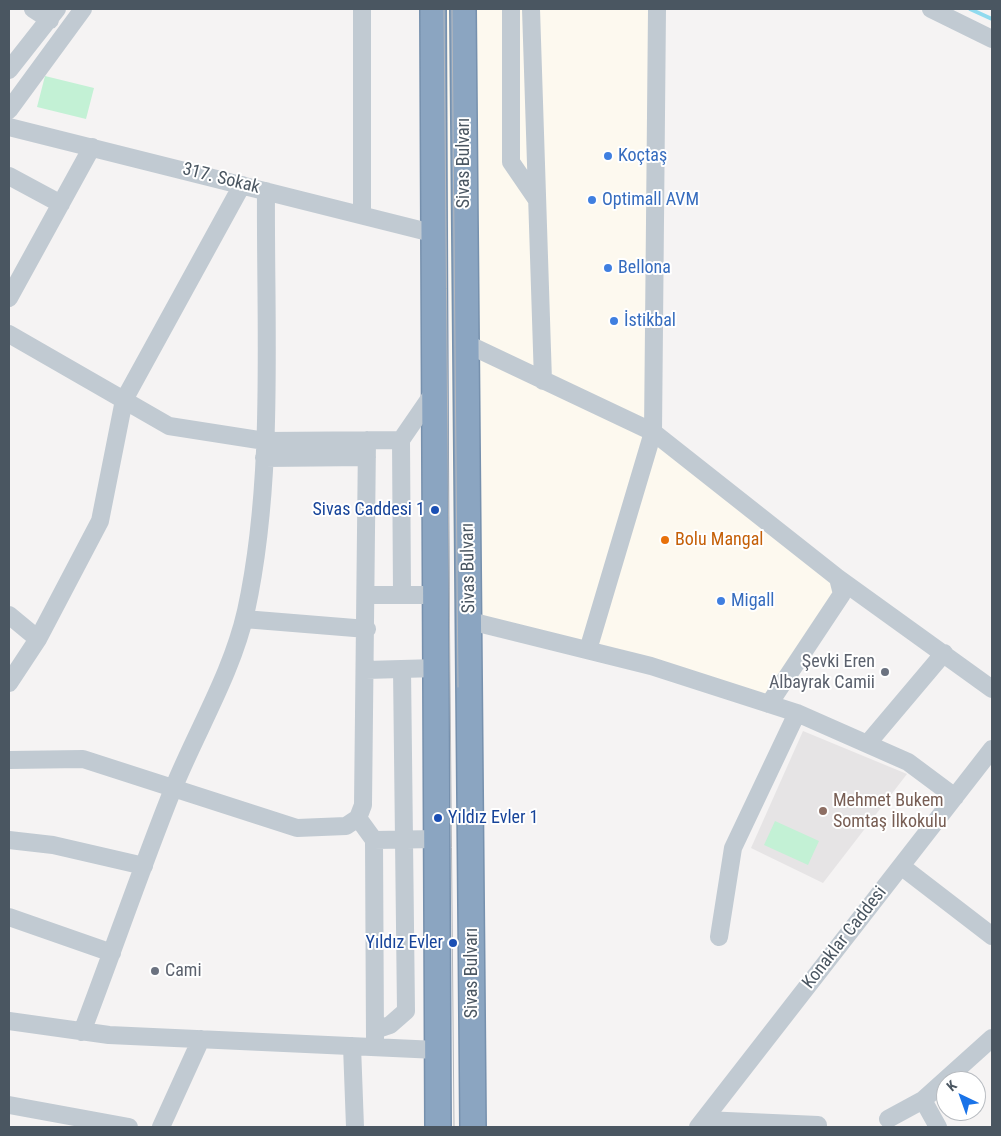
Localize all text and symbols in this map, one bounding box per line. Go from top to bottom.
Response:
street label: Sivas Bulvarı [453,118,475,208]
place label: Koçtaş [618,145,667,167]
marker: Koçtaş [602,150,614,162]
street label: 317. Sokak [180,159,262,199]
place label: Optimall AVM [602,189,699,211]
marker: Optimall AVM [586,194,598,206]
place label: Bellona [618,257,671,279]
marker: Bellona [602,262,614,274]
place label: İstikbal [624,310,676,332]
marker: İstikbal [608,315,620,327]
place label: Sivas Caddesi 1 [313,499,425,521]
marker: Sivas Caddesi 1 [429,504,441,516]
street label: Sivas Bulvarı [457,523,481,613]
place label: Bolu Mangal [675,529,763,551]
marker: Bolu Mangal [659,534,671,546]
place label: Migall [731,590,774,612]
marker: Migall [715,595,727,607]
place label: Şevki Eren Albayrak Camii [769,651,875,694]
marker: Şevki Eren Albayrak Camii [879,666,891,678]
place label: Mehmet Bukem Somtaş İlkokulu [833,790,947,832]
marker: Mehmet Bukem Somtaş İlkokulu [817,805,829,817]
place label: Yıldız Evler 1 [448,807,539,829]
marker: Yıldız Evler 1 [432,812,444,824]
street label: Konaklar Caddesi [798,883,892,993]
street label: Sivas Bulvarı [461,928,483,1018]
place label: Yıldız Evler [366,932,443,954]
marker: Yıldız Evler [447,937,459,949]
place label: Cami [165,960,202,982]
marker: Cami [149,965,161,977]
north arrow [936,1071,986,1121]
text: K [943,1077,960,1094]

